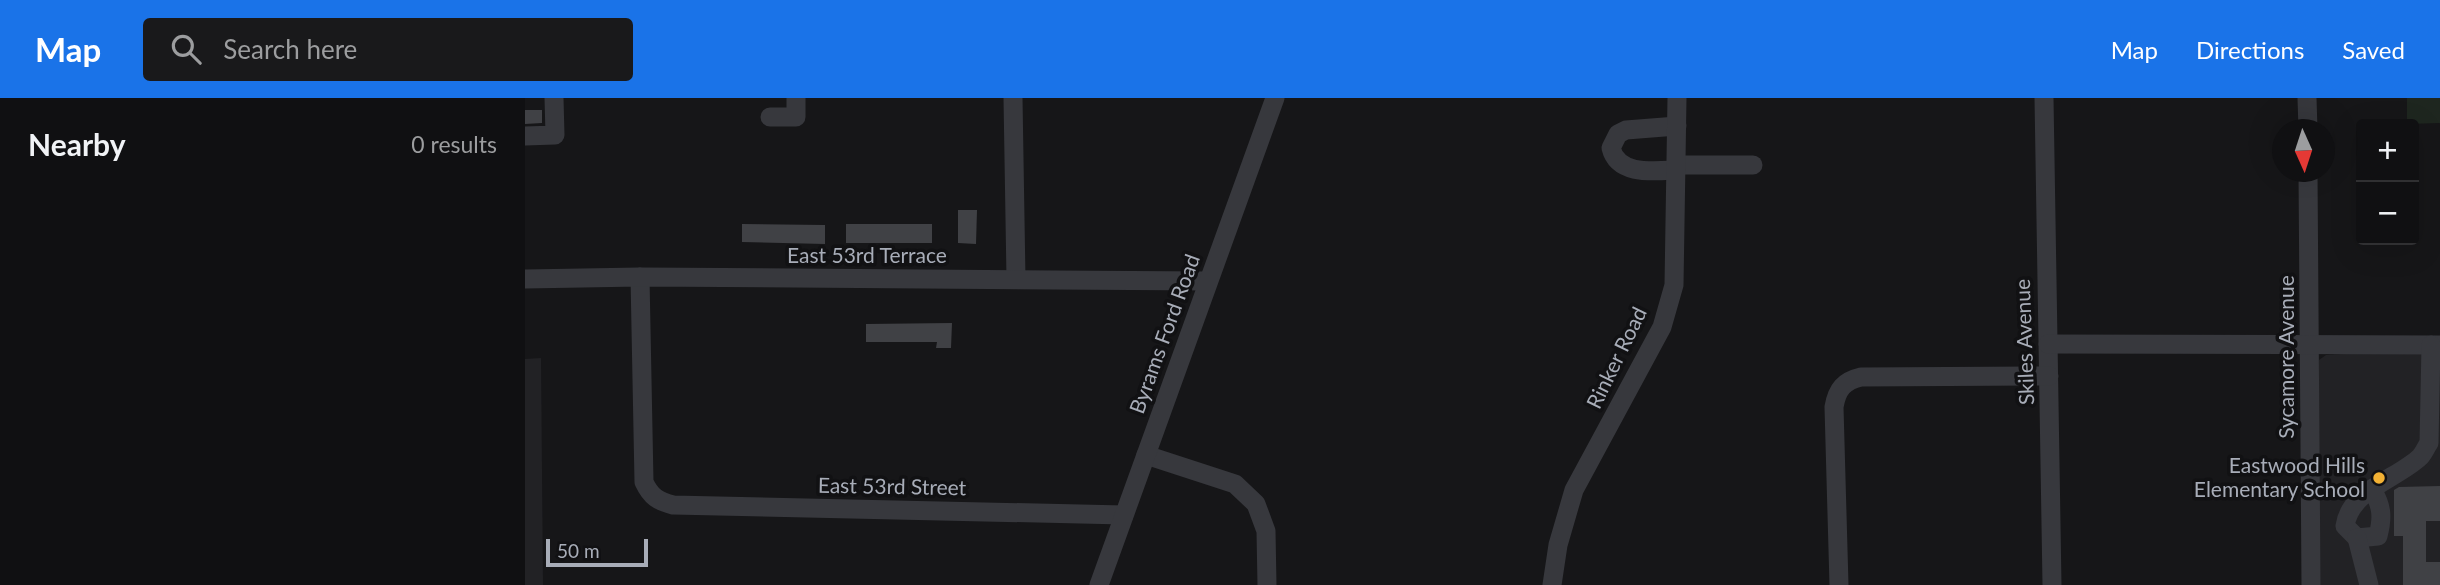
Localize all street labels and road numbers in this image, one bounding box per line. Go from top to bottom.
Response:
street label: East 53rd Terrace [787,242,947,267]
street label: Byrams Ford Road [1123,250,1204,417]
street label: Sycamore Avenue [2273,275,2298,439]
street label: Skiles Avenue [2009,279,2038,406]
street label: Rinker Road [1580,302,1651,412]
street label: East 53rd Street [818,472,967,499]

